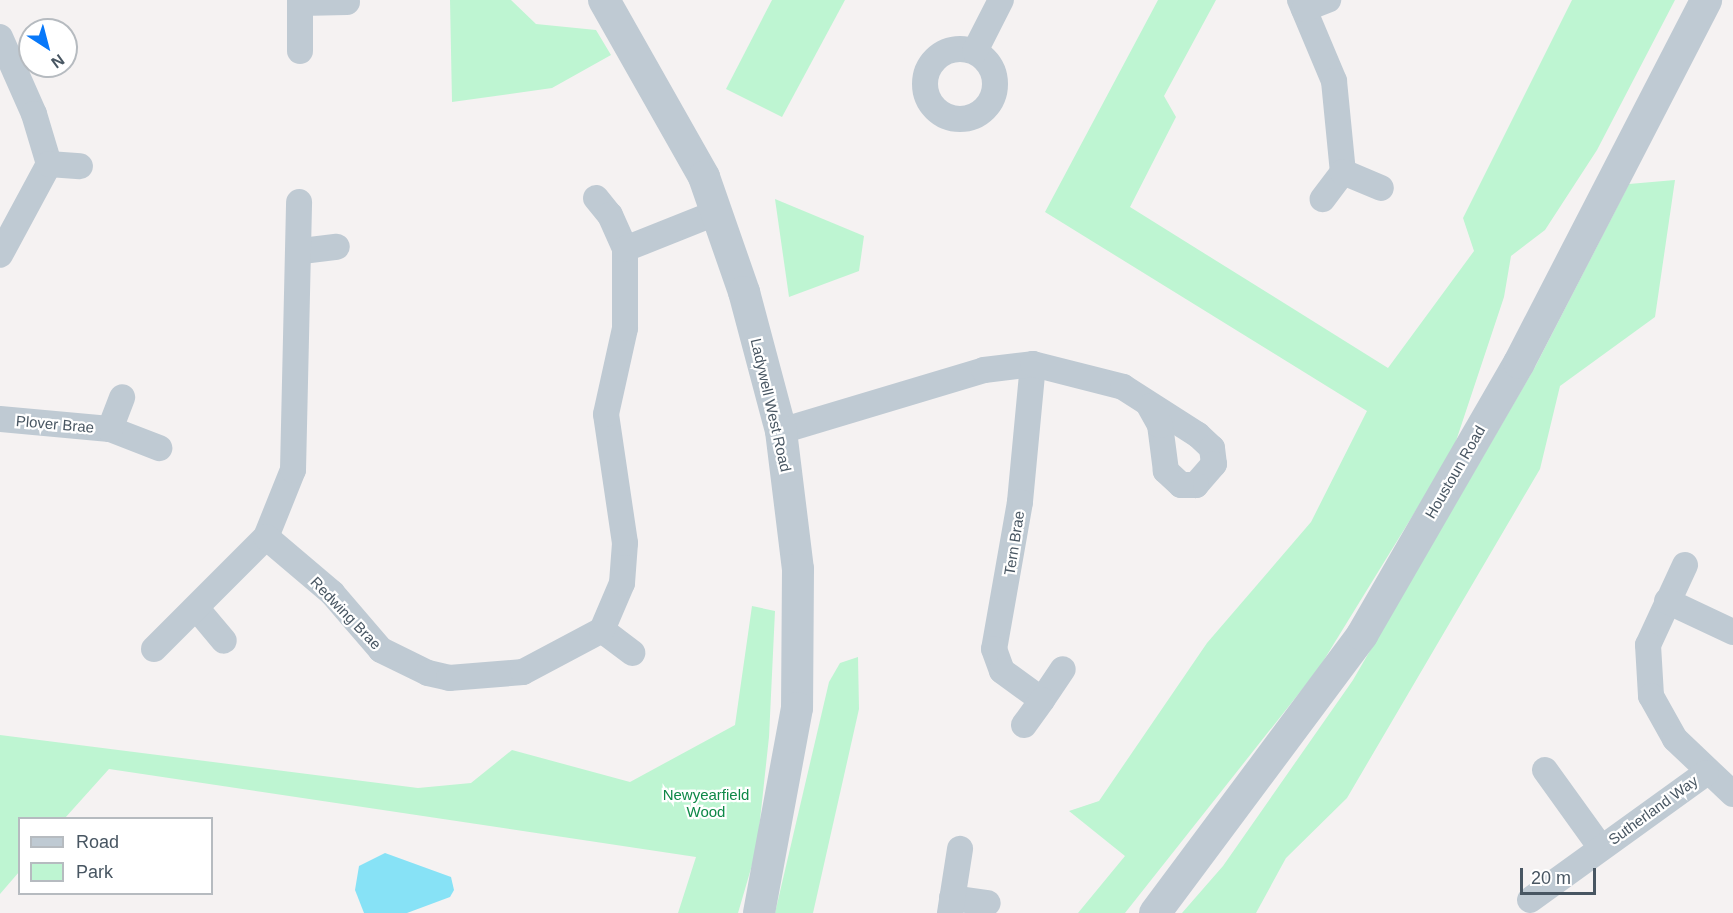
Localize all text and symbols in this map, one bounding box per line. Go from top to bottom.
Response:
north arrow [18,18,78,78]
text: N [48,51,67,72]
street label: Ladywell West Road [747,336,795,474]
street label: Plover Brae [15,412,95,436]
street label: Houstoun Road [1421,422,1489,522]
street label: Tern Brae [1000,509,1028,577]
street label: Redwing Brae [307,573,385,653]
street label: Sutherland Way [1605,772,1701,848]
park label: Newyearfield Wood [663,785,749,820]
legend [18,817,213,895]
text: Road [76,832,119,852]
scale bar [1523,856,1600,894]
text: Park [76,862,113,882]
text: 20 m [1531,868,1571,888]

